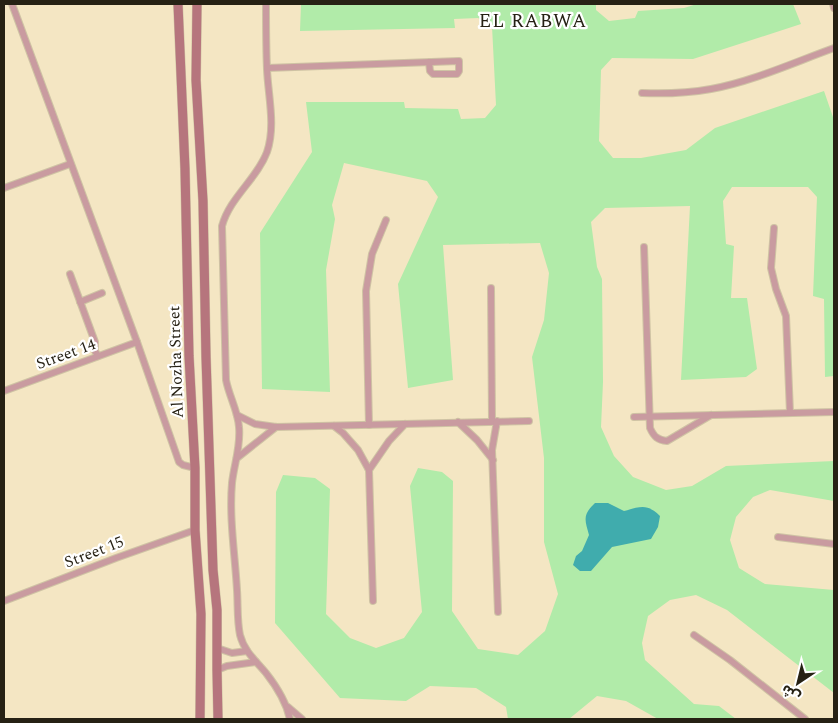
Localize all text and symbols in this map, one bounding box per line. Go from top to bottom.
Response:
district label: EL RABWA [479,7,587,36]
street label: Al Nozha Street [162,305,190,419]
street label: Street 14 [33,332,99,376]
street label: Street 15 [61,530,127,574]
north arrow [773,658,823,708]
text: ش [777,679,805,707]

